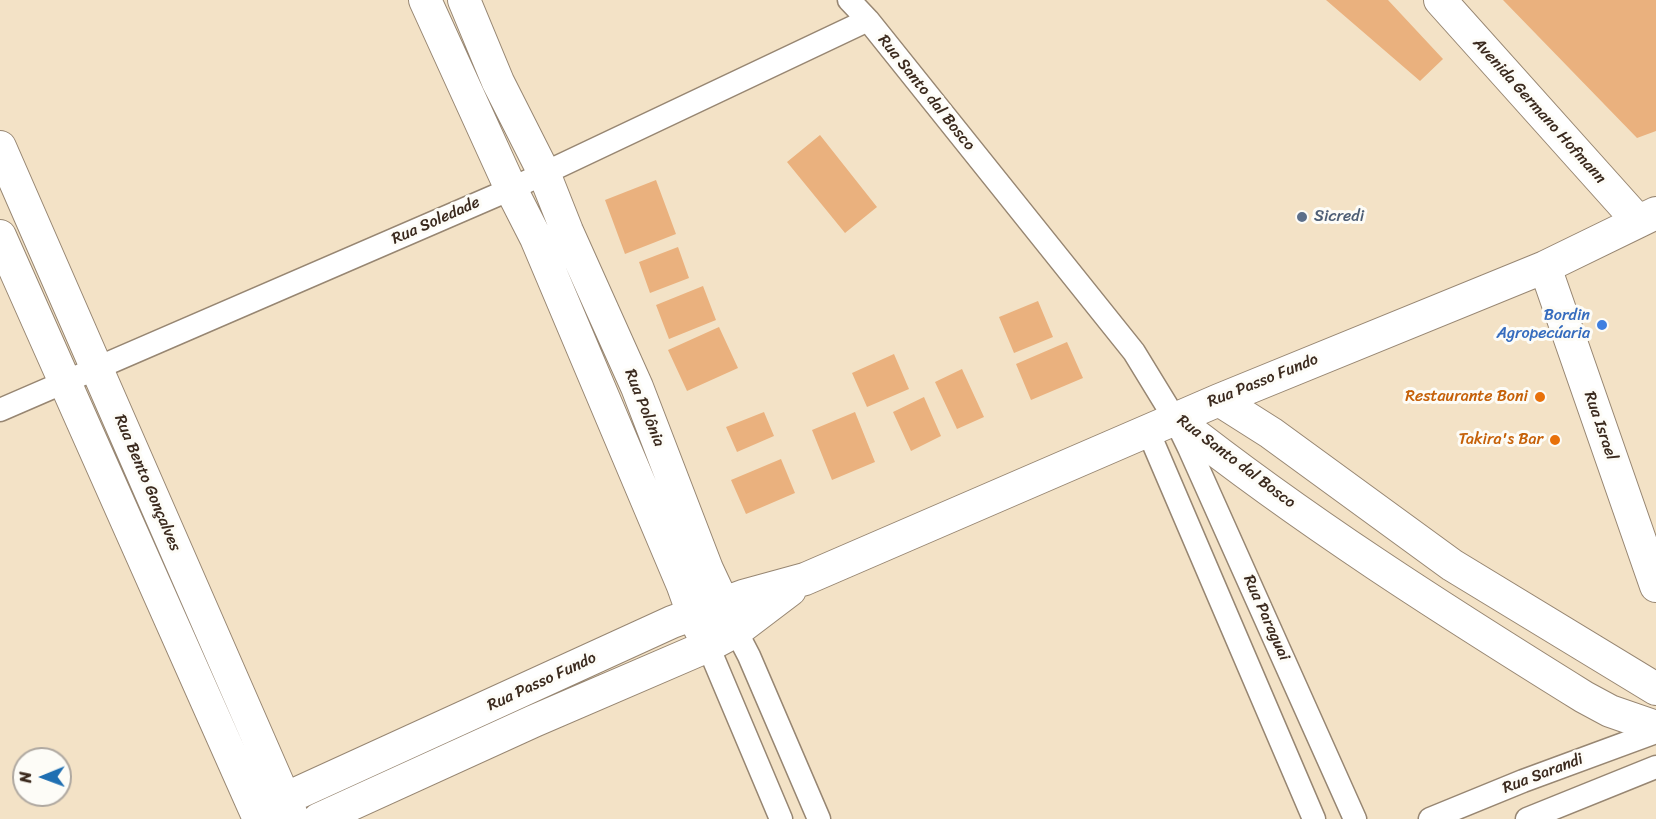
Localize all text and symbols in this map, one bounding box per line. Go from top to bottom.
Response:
street label: Rua Santo dal Bosco [873,31,979,155]
street label: Avenida Germano Hofmann [1468,34,1610,188]
street label: Rua Soledade [389,193,483,249]
place label: Sicredi [1314,207,1364,227]
marker: Sicredi [1295,210,1309,224]
place label: Bordin Agropecúaria [1496,306,1590,344]
marker: Bordin Agropecúaria [1595,318,1609,332]
street label: Rua Passo Fundo [1205,350,1321,412]
street label: Rua Polônia [620,366,668,450]
place label: Restaurante Boni [1405,387,1528,407]
street label: Rua Israel [1579,389,1621,463]
marker: Restaurante Boni [1533,390,1547,404]
street label: Rua Santo dal Bosco [1173,411,1299,513]
street label: Rua Bento Gonçalves [110,412,184,554]
place label: Takira's Bar [1459,430,1543,450]
marker: Takira's Bar [1548,433,1562,447]
street label: Rua Paraguai [1239,572,1293,664]
street label: Rua Passo Fundo [485,648,599,716]
north arrow [12,747,72,807]
street label: Rua Sarandi [1500,750,1586,798]
text: N [11,771,40,783]

